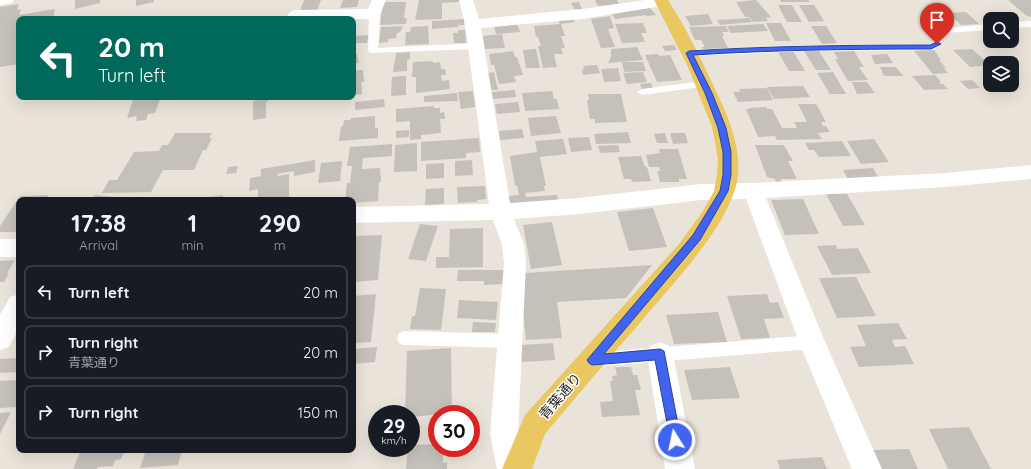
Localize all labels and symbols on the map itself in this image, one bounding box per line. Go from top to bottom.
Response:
pin [920,3,954,44]
street label: 青葉通り [535,369,585,423]
speed limit sign: 30 [428,405,480,457]
position arrow [654,419,696,461]

